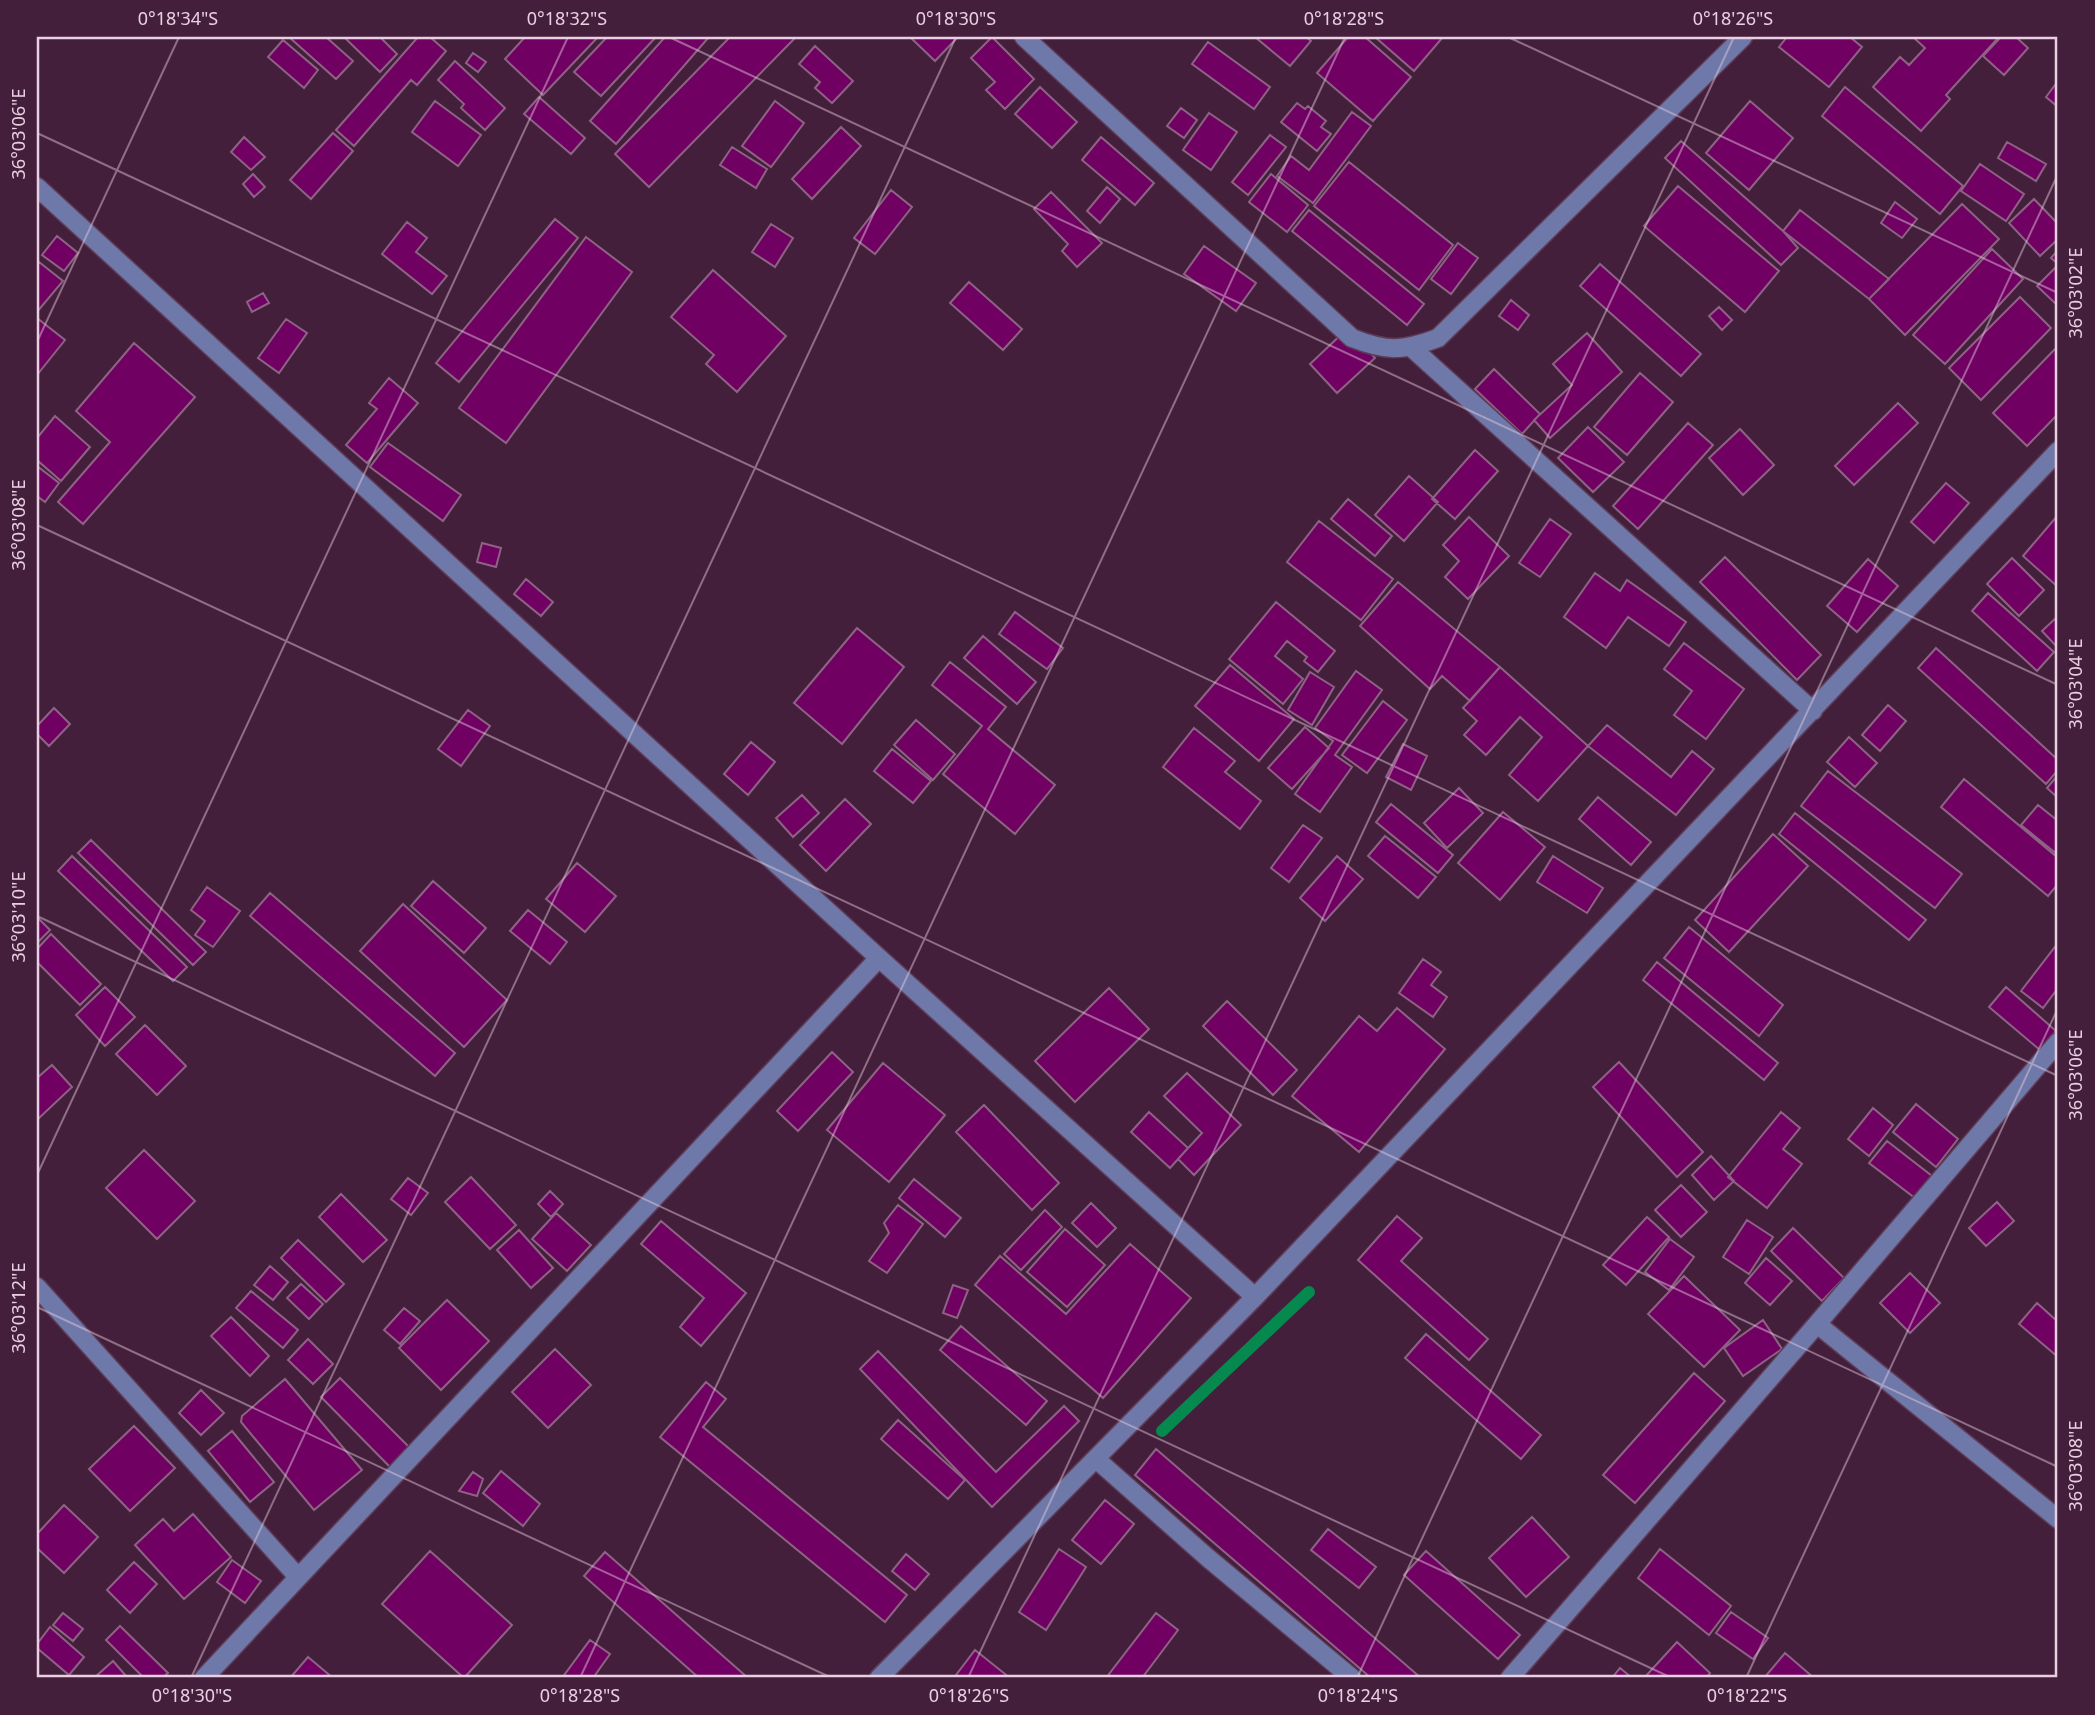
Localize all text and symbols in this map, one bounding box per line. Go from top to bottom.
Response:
text: 0°18'34"S [138,6,218,30]
text: 0°18'32"S [527,6,607,30]
text: 0°18'30"S [916,6,996,30]
text: 0°18'28"S [1304,6,1384,30]
text: 0°18'26"S [1693,6,1773,30]
text: 36°03'06"E [6,89,30,179]
text: 36°03'02"E [2063,248,2087,338]
text: 36°03'08"E [6,480,30,570]
text: 36°03'04"E [2063,639,2087,729]
text: 36°03'10"E [6,872,30,962]
text: 36°03'06"E [2063,1030,2087,1120]
text: 36°03'12"E [6,1263,30,1353]
text: 36°03'08"E [2063,1421,2087,1511]
text: 0°18'30"S [152,1683,232,1707]
text: 0°18'28"S [540,1683,620,1707]
text: 0°18'26"S [929,1683,1009,1707]
text: 0°18'24"S [1318,1683,1398,1707]
text: 0°18'22"S [1707,1683,1787,1707]

